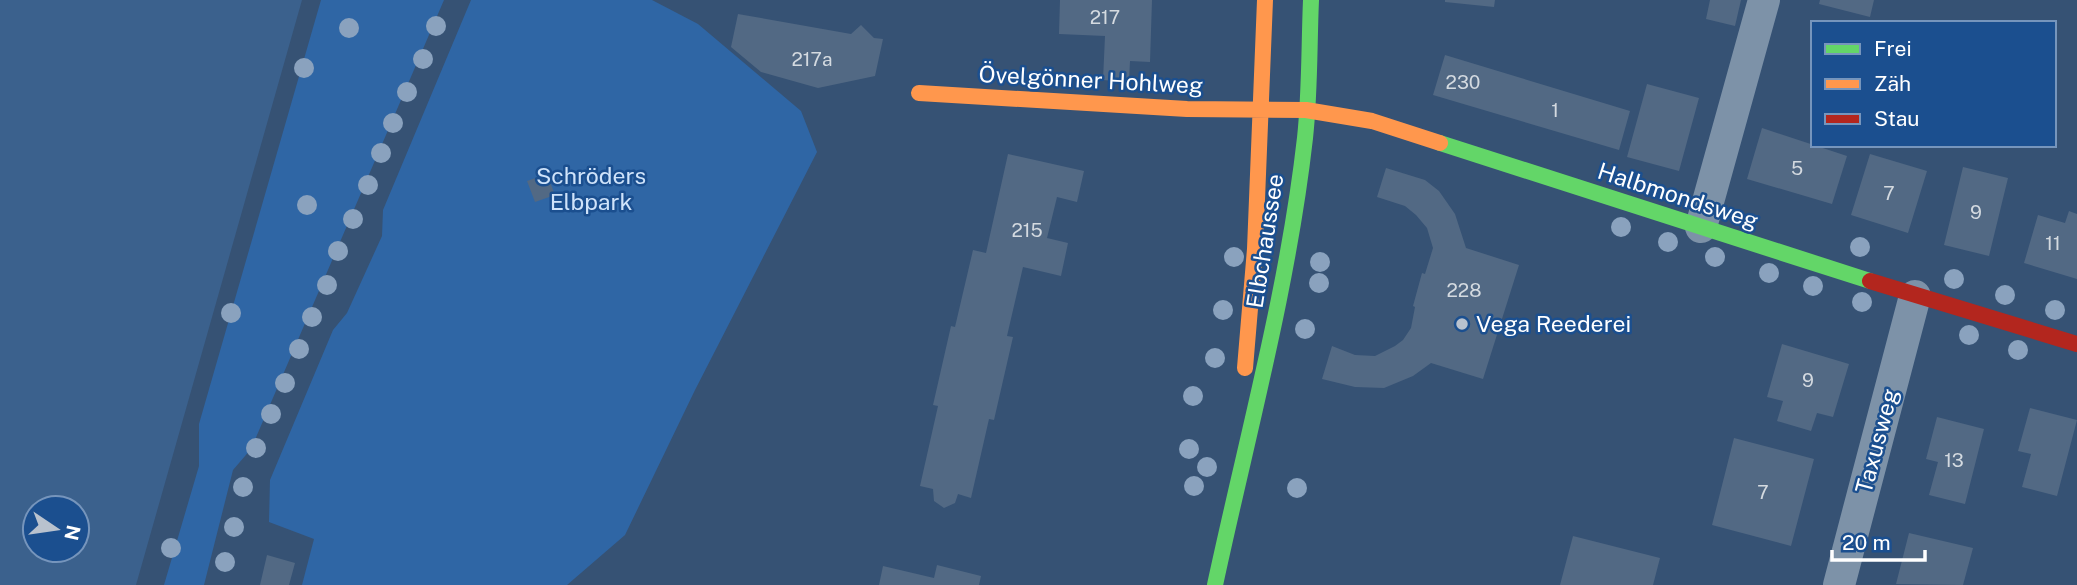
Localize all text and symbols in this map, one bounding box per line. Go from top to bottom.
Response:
house number: 217 [1090,6,1120,28]
legend [1811,21,2056,147]
text: Frei [1874,36,1912,61]
house number: 217a [792,48,832,70]
street label: Övelgönner Hohlweg [978,60,1204,99]
house number: 230 [1446,71,1480,93]
text: Zäh [1874,71,1911,96]
house number: 1 [1551,99,1559,121]
text: Stau [1874,106,1920,131]
street label: Halbmondsweg [1594,157,1762,234]
house number: 5 [1791,157,1803,179]
park label: Schröders Elbpark [536,162,646,215]
street label: Elbchaussee [1241,172,1288,310]
house number: 7 [1883,182,1895,204]
house number: 9 [1970,201,1982,223]
house number: 215 [1011,219,1043,241]
house number: 11 [2045,232,2061,254]
house number: 228 [1447,279,1481,301]
place label: Vega Reederei [1476,310,1631,337]
marker: Vega Reederei [1454,316,1470,332]
house number: 9 [1802,369,1814,391]
street label: Taxusweg [1850,385,1903,496]
house number: 13 [1944,449,1964,471]
house number: 7 [1757,481,1769,503]
north arrow [21,494,91,564]
scale bar [1832,518,1925,562]
text: N [60,523,85,543]
text: 20 m [1842,530,1891,555]

